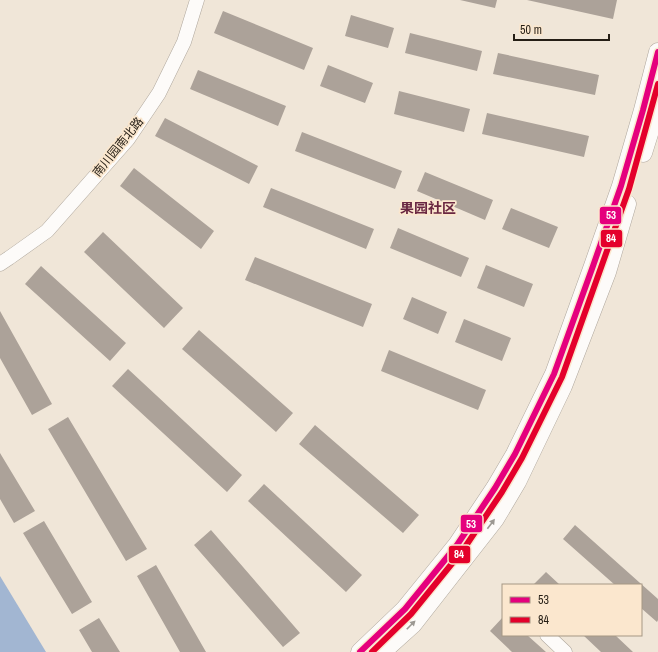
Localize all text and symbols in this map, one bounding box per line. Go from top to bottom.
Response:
scale bar [514,16,609,42]
text: 50 m [520,22,542,38]
street label: 南川园南北路 [89,114,147,180]
district label: 果园社区 [400,199,456,217]
line badge: 53 [599,206,622,225]
text: 53 [606,208,616,222]
line badge: 84 [600,229,623,248]
text: 84 [606,231,616,245]
line badge: 53 [460,514,483,533]
text: 53 [466,517,476,531]
one-way arrow [487,518,496,529]
line badge: 84 [448,545,471,564]
text: 84 [454,547,464,561]
legend [502,584,642,636]
text: 53 [538,592,549,608]
text: 84 [538,612,549,628]
one-way arrow [406,620,416,630]

